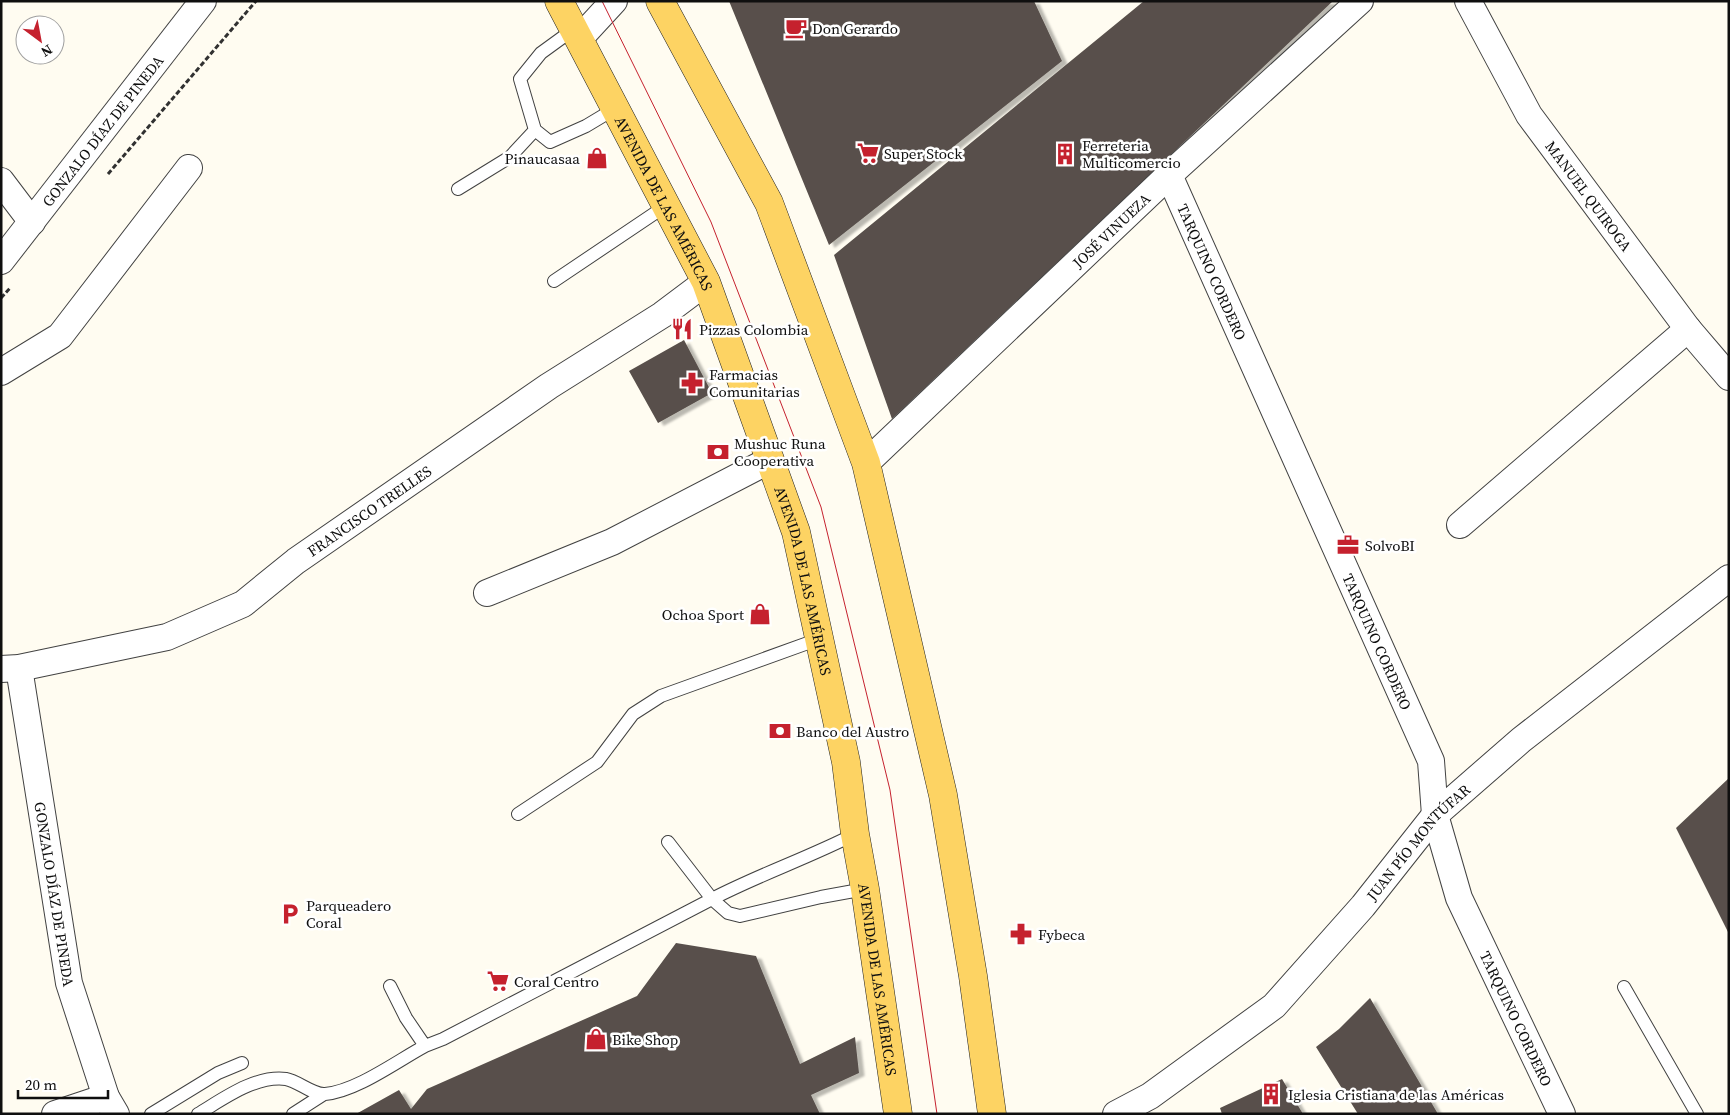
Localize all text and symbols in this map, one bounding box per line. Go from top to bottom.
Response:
north arrow [15,15,65,65]
cafe icon: Don Gerardo [783,15,809,41]
place label: Don Gerardo [812,18,898,39]
street label: GONZALO DÍAZ DE PINEDA [37,52,167,210]
street label: AVENIDA DE LAS AMÉRICAS [610,112,719,293]
place label: Ferreteria Multicomercio [1082,135,1181,173]
street label: MANUEL QUIROGA [1541,136,1637,256]
supermarket icon: Super Stock [855,140,881,166]
building icon: Ferreteria Multicomercio [1052,141,1078,167]
place label: Super Stock [884,143,963,164]
shop icon: Pinaucasaa [584,145,610,171]
place label: Pinaucasaa [504,148,580,169]
street label: JOSÉ VINUEZA [1067,188,1155,273]
street label: TARQUINO CORDERO [1173,200,1252,343]
restaurant icon: Pizzas Colombia [669,316,695,342]
place label: Pizzas Colombia [699,319,809,340]
place label: Farmacias Comunitarias [709,364,800,402]
pharmacy icon: Farmacias Comunitarias [679,370,705,396]
place label: Mushuc Runa Cooperativa [734,433,826,471]
bank icon: Mushuc Runa Cooperativa [705,439,731,465]
street label: FRANCISCO TRELLES [303,460,436,561]
street label: AVENIDA DE LAS AMÉRICAS [770,483,837,678]
office icon: SolvoBI [1335,532,1361,558]
place label: SolvoBI [1365,535,1415,556]
street label: TARQUINO CORDERO [1338,570,1417,713]
shop icon: Ochoa Sport [747,601,773,627]
place label: Ochoa Sport [662,604,744,625]
bank icon: Banco del Austro [767,718,793,744]
place label: Banco del Austro [796,721,909,742]
street label: JUAN PÍO MONTÚFAR [1360,779,1474,905]
street label: GONZALO DÍAZ DE PINEDA [30,800,80,988]
street label: AVENIDA DE LAS AMÉRICAS [854,881,903,1077]
place label: Parqueadero Coral [306,895,391,933]
parking icon: Parqueadero Coral [277,901,303,927]
pharmacy icon: Fybeca [1008,921,1034,947]
place label: Fybeca [1038,924,1085,945]
street label: TARQUINO CORDERO [1475,947,1558,1090]
supermarket icon: Coral Centro [485,968,511,994]
place label: Coral Centro [514,971,599,992]
shop icon: Bike Shop [583,1026,609,1052]
place label: Bike Shop [612,1029,679,1050]
scale bar [18,1068,108,1100]
text: 20 m [25,1074,57,1095]
building icon: Iglesia Cristiana de las Américas [1258,1081,1284,1107]
place label: Iglesia Cristiana de las Américas [1288,1084,1504,1105]

